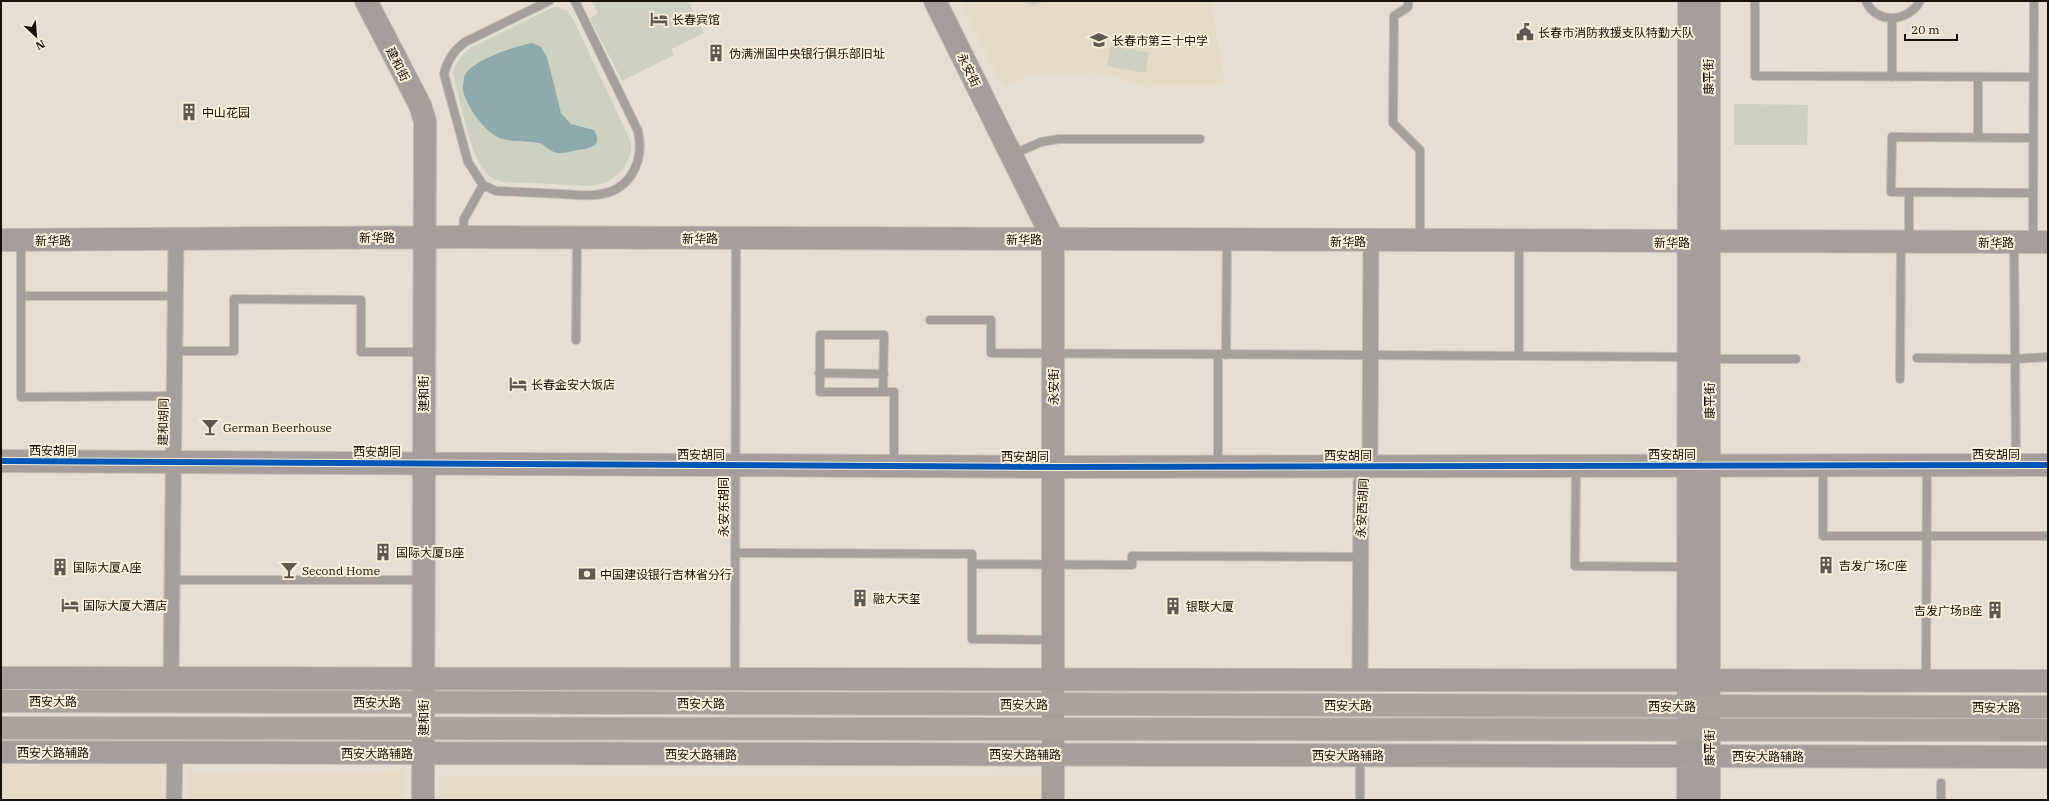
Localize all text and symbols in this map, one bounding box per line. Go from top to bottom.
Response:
hotel icon: 长春宾馆 [649,9,669,29]
place label: 长春宾馆 [672,12,720,27]
north arrow [16,16,56,56]
scale bar [1905,16,1957,42]
public building icon: 长春市消防救援支队特勤大队 [1515,22,1535,42]
text: 20 m [1911,22,1940,37]
place label: 长春市消防救援支队特勤大队 [1538,25,1694,40]
school or university icon: 长春市第三十中学 [1089,30,1109,50]
place label: 长春市第三十中学 [1112,33,1208,48]
text: N [33,37,47,53]
building icon: 伪满洲国中央银行俱乐部旧址 [706,43,726,63]
street label: 建和街 [383,45,413,83]
place label: 伪满洲国中央银行俱乐部旧址 [729,46,885,61]
street label: 永安街 [954,51,984,89]
street label: 康平街 [1701,59,1716,95]
building icon: 中山花园 [179,102,199,122]
place label: 中山花园 [202,105,250,120]
street label: 新华路 [359,230,395,245]
street label: 新华路 [682,231,718,246]
street label: 新华路 [1006,232,1042,247]
street label: 新华路 [35,233,71,248]
street label: 新华路 [1330,234,1366,249]
street label: 新华路 [1654,235,1690,250]
street label: 新华路 [1978,235,2014,250]
street label: 永安街 [1046,369,1061,405]
hotel icon: 长春金安大饭店 [508,374,528,394]
street label: 建和街 [416,376,431,412]
place label: 长春金安大饭店 [531,377,615,392]
street label: 康平街 [1702,383,1717,419]
street label: 建和胡同 [155,398,171,446]
bar icon: German Beerhouse [200,417,220,437]
place label: German Beerhouse [223,420,332,435]
street label: 西安胡同 [29,443,77,458]
street label: 西安胡同 [353,444,401,459]
street label: 西安胡同 [677,447,725,462]
street label: 西安胡同 [1648,447,1696,462]
street label: 西安胡同 [1972,447,2020,462]
street label: 西安胡同 [1324,448,1372,463]
street label: 西安胡同 [1001,449,1049,464]
street label: 永安东胡同 [716,477,731,537]
street label: 永安西胡同 [1353,478,1371,538]
building icon: 国际大厦B座 [373,542,393,562]
place label: 国际大厦B座 [396,545,464,560]
building icon: 吉发广场C座 [1816,555,1836,575]
building icon: 国际大厦A座 [50,557,70,577]
place label: 吉发广场C座 [1839,558,1907,573]
place label: 国际大厦A座 [73,560,141,575]
bar icon: Second Home [279,560,299,580]
place label: Second Home [302,563,380,578]
bank icon: 中国建设银行吉林省分行 [577,564,597,584]
place label: 中国建设银行吉林省分行 [600,567,732,582]
building icon: 融大天玺 [850,588,870,608]
place label: 融大天玺 [873,591,921,606]
hotel icon: 国际大厦大酒店 [60,595,80,615]
building icon: 银联大厦 [1163,596,1183,616]
place label: 国际大厦大酒店 [83,598,167,613]
place label: 银联大厦 [1186,599,1234,614]
building icon: 吉发广场B座 [1985,600,2005,620]
place label: 吉发广场B座 [1914,603,1982,618]
street label: 西安大路 [29,694,77,709]
street label: 西安大路 [353,695,401,710]
street label: 西安大路 [677,696,725,711]
street label: 西安大路 [1000,697,1048,712]
street label: 西安大路 [1324,698,1372,713]
street label: 西安大路 [1648,699,1696,714]
street label: 建和街 [416,700,431,736]
street label: 西安大路 [1972,700,2020,715]
street label: 康平街 [1702,730,1717,766]
street label: 西安大路辅路 [17,745,89,760]
street label: 西安大路辅路 [341,746,413,761]
street label: 西安大路辅路 [665,747,737,762]
street label: 西安大路辅路 [989,747,1061,762]
street label: 西安大路辅路 [1312,748,1384,763]
street label: 西安大路辅路 [1732,749,1804,764]

